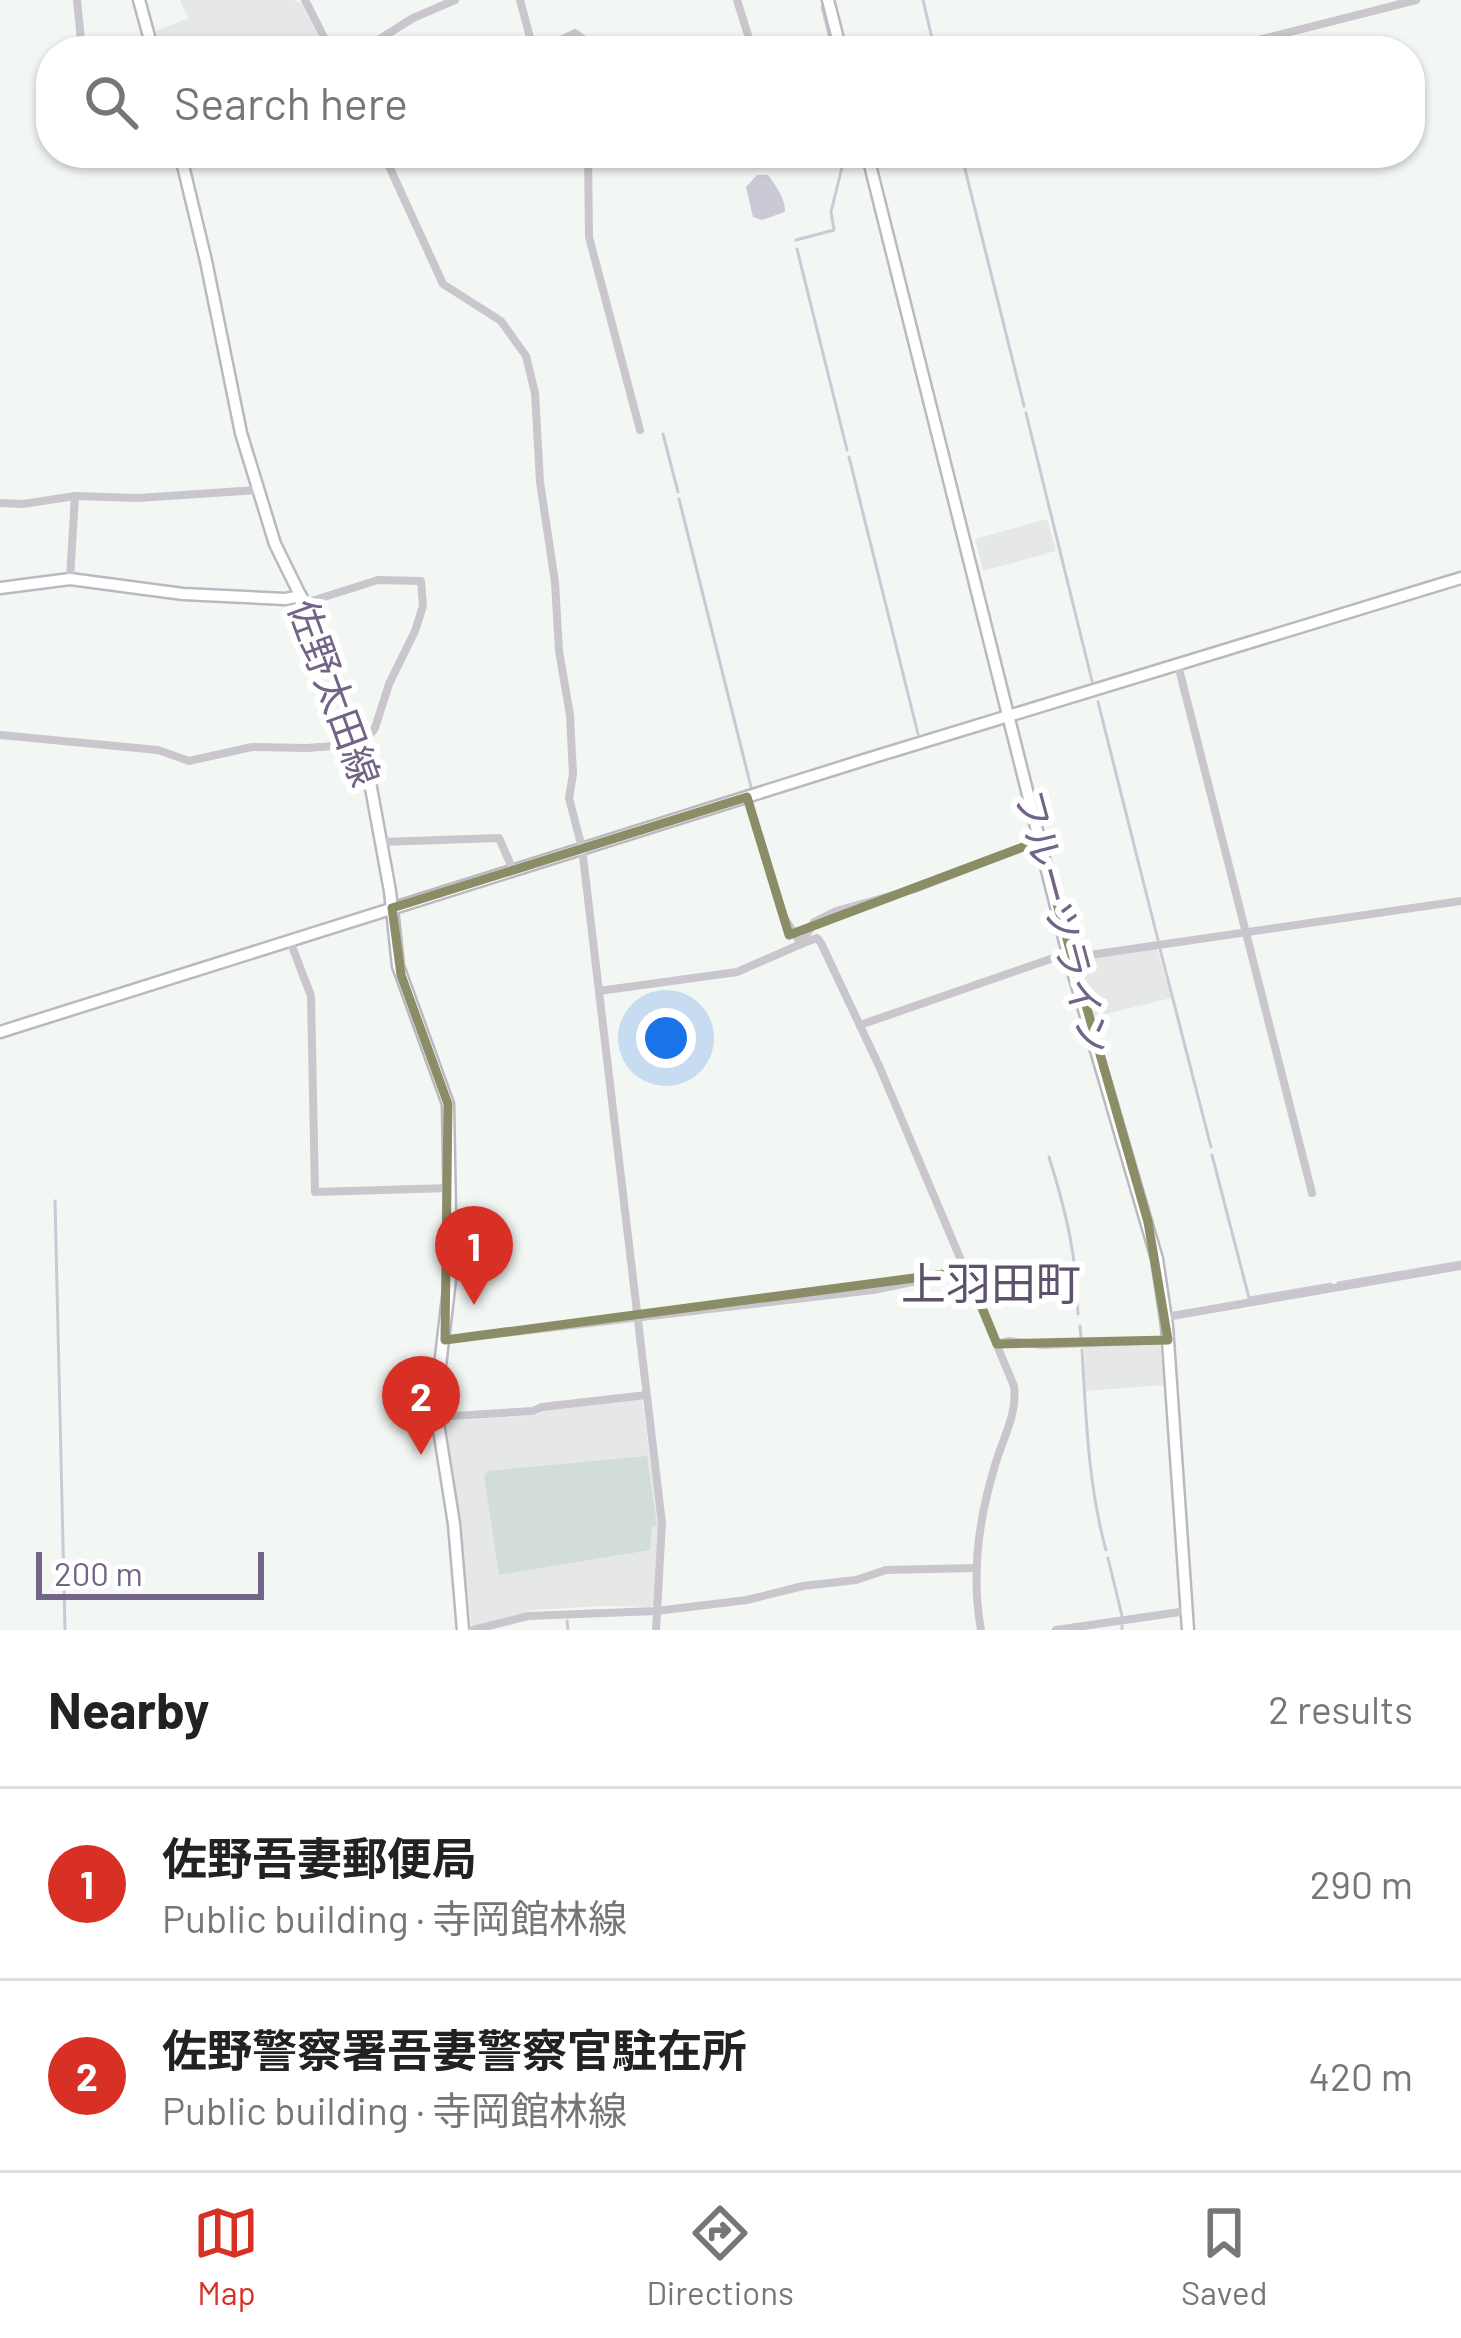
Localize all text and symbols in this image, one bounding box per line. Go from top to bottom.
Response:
search box [36,36,1425,168]
icon: search [78,69,144,135]
text: Search here [174,75,408,129]
street label: 佐野太田線 [280,593,391,792]
street label: フルーツライン [1007,784,1122,1059]
your location [636,1008,696,1068]
pin: 1 [435,1206,513,1305]
district label: 上羽田町 [901,1255,1081,1309]
pin: 2 [382,1356,460,1455]
scale bar [36,1546,264,1599]
text: 200 m [54,1553,143,1593]
text: Nearby [48,1678,209,1739]
text: 2 results [1268,1685,1413,1732]
text: 佐野吾妻郵便局 [162,1830,477,1884]
text: 1 [80,1860,94,1907]
text: 290 m [1310,1860,1413,1907]
text: Public building · 寺岡館林線 [162,1894,627,1941]
text: 佐野警察署吾妻警察官駐在所 [162,2022,747,2076]
text: 2 [76,2052,98,2099]
text: 420 m [1309,2052,1413,2099]
text: Public building · 寺岡館林線 [162,2086,627,2133]
tab: Map [193,2200,259,2312]
tab: Directions [646,2200,794,2312]
tab: Saved [1181,2200,1268,2312]

